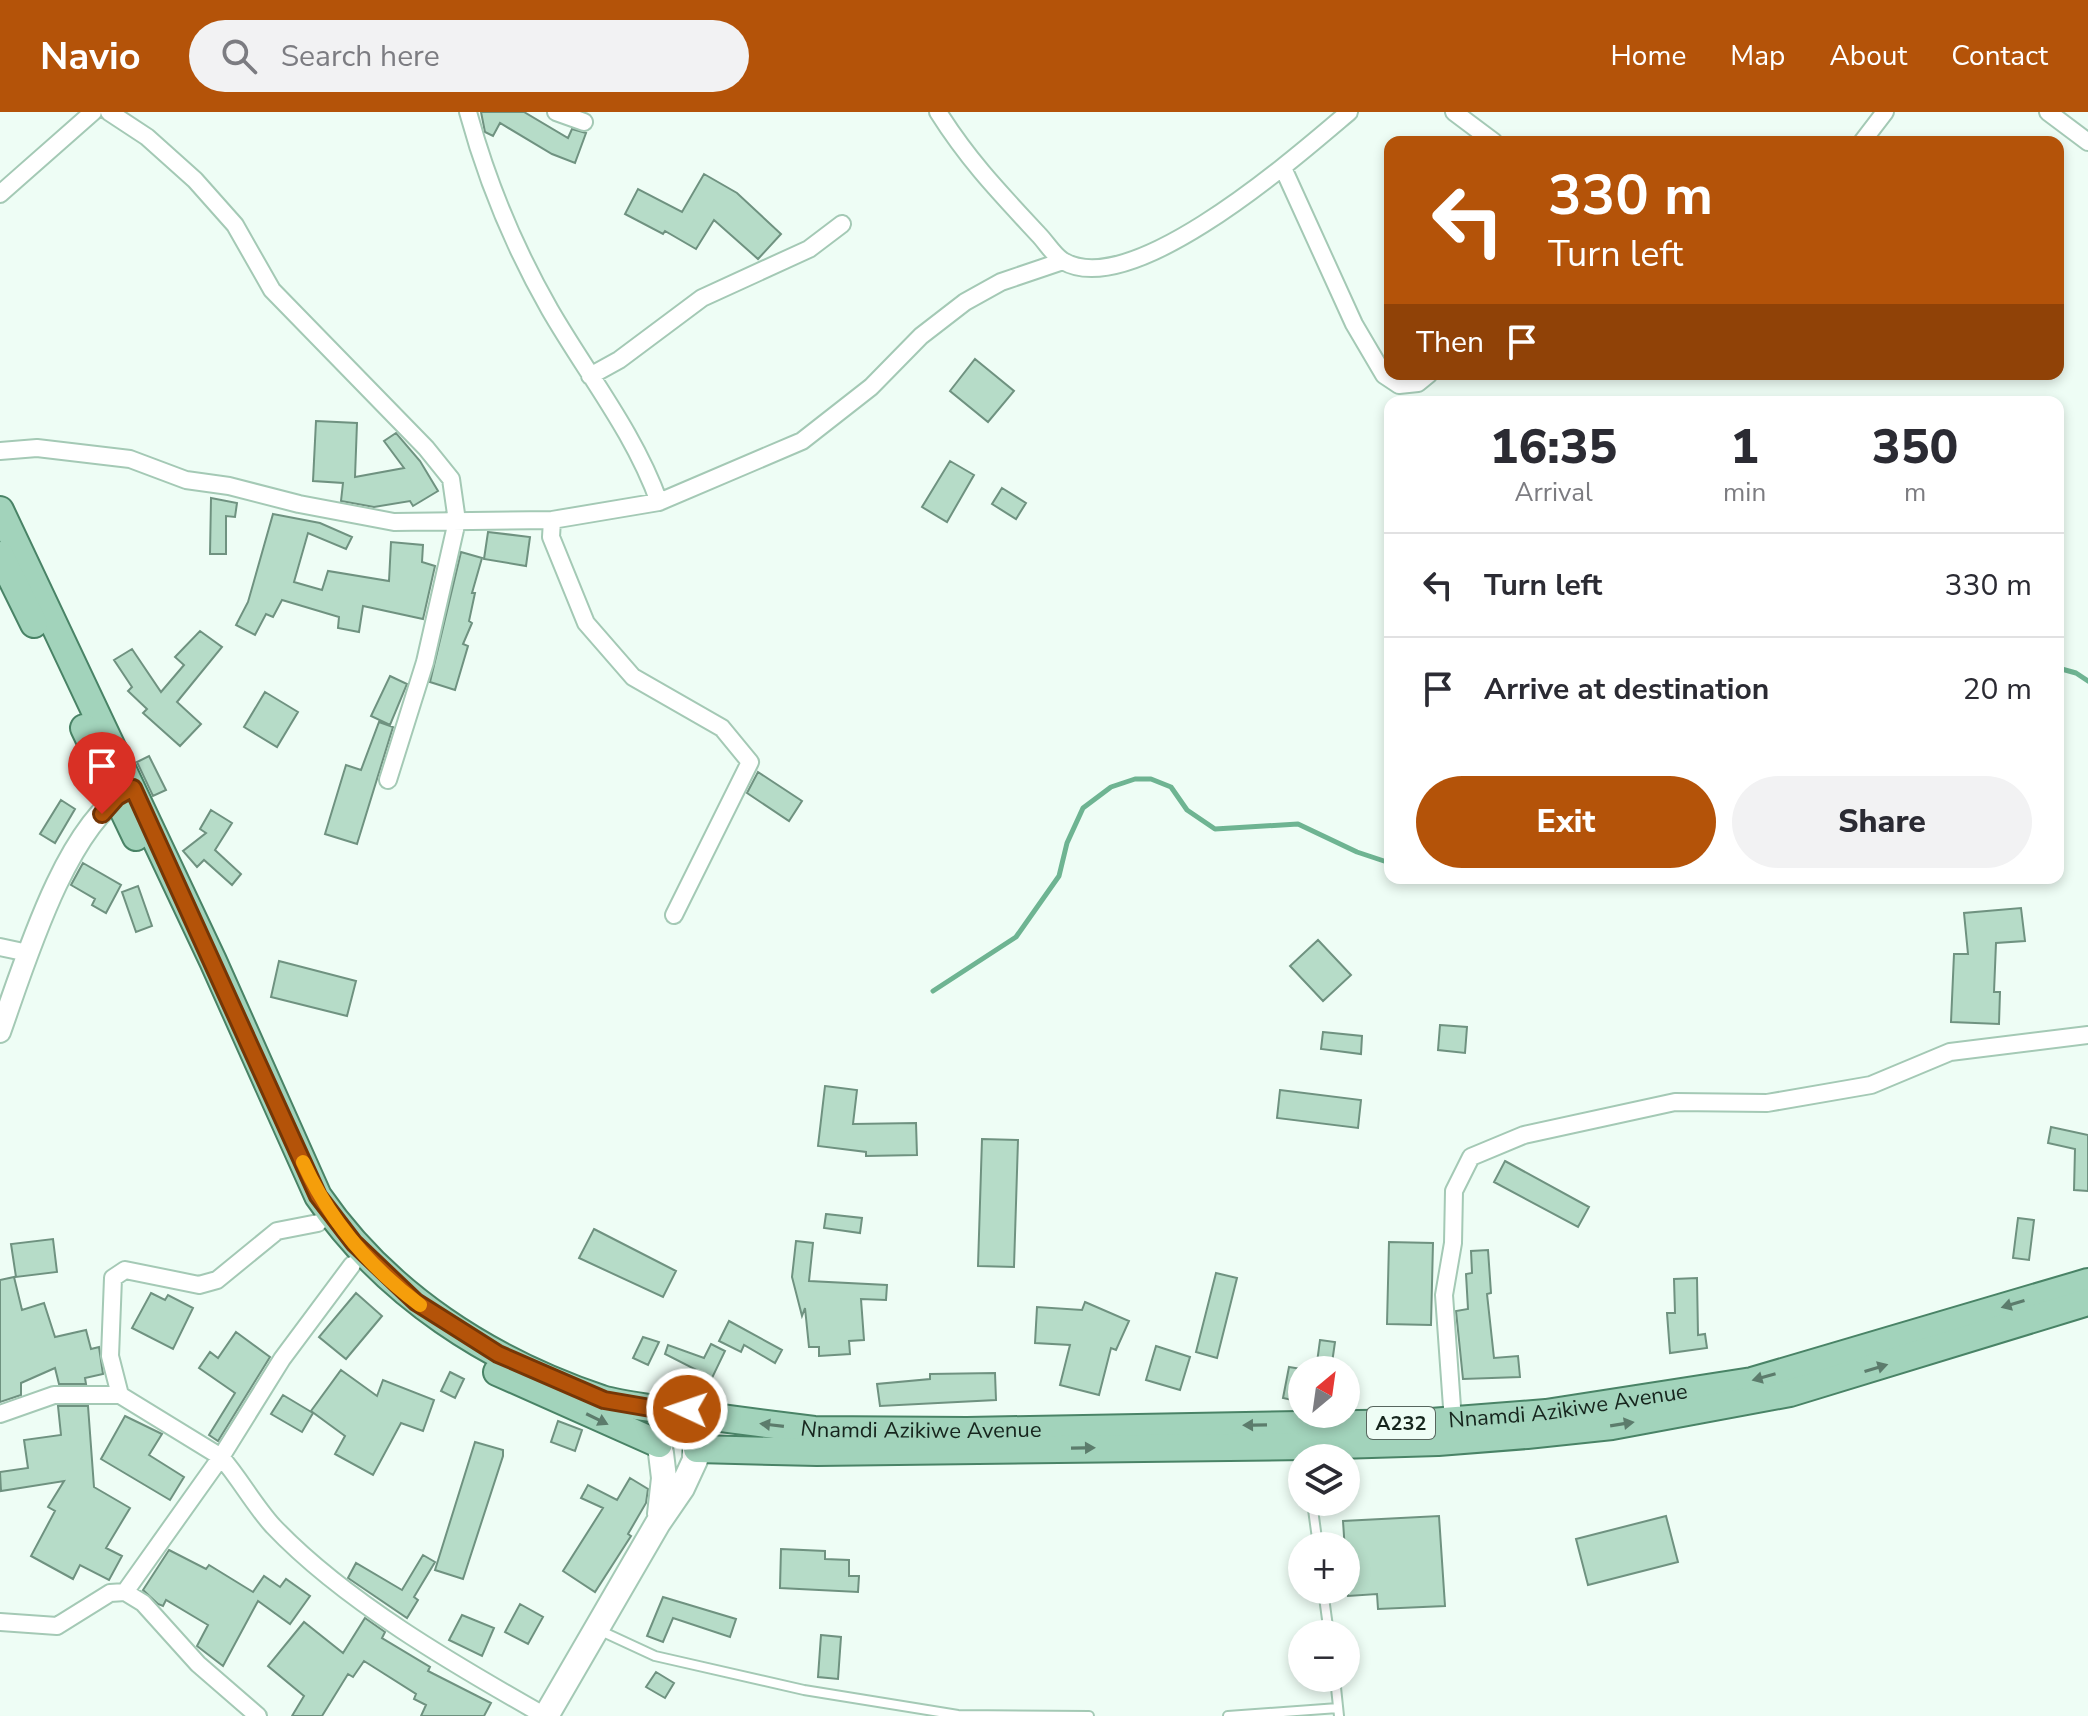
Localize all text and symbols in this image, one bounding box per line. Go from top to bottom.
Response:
search box [189,20,749,92]
text: Navio [40,31,141,82]
icon: search [217,34,261,78]
text: Search here [281,36,440,77]
text: Home [1611,37,1686,75]
text: Map [1730,37,1785,75]
text: About [1829,37,1907,75]
text: Contact [1951,37,2048,75]
text: 330 m [1548,157,1713,234]
icon: left [1416,168,1520,272]
text: Turn left [1548,230,1683,279]
icon: arrive [1500,320,1544,364]
text: Then [1416,322,1484,363]
text: 16:35 [1490,414,1617,480]
text: 1 [1730,414,1759,480]
text: 350 [1872,414,1958,480]
text: Arrival [1514,475,1593,510]
text: min [1723,475,1766,510]
text: m [1904,475,1926,510]
icon: left [1416,563,1460,607]
text: Turn left [1484,565,1602,606]
text: 330 m [1945,565,2032,606]
icon: arrive [1416,667,1460,711]
text: Arrive at destination [1484,669,1769,710]
text: 20 m [1963,669,2032,710]
pin [68,732,136,814]
icon: arrive [80,744,124,788]
button: Exit [1416,776,1716,868]
button: Share [1732,776,2032,868]
one-way arrow [2001,1298,2025,1311]
north arrow [1288,1356,1360,1428]
map controls [1288,1356,1360,1692]
one-way arrow [1864,1361,1888,1374]
position arrow [645,1367,729,1451]
one-way arrow [1751,1371,1775,1384]
street label: Nnamdi Azikiwe Avenue [1447,1376,1690,1436]
road number: A232 [1367,1407,1435,1439]
one-way arrow [586,1412,609,1426]
street label: Nnamdi Azikiwe Avenue [799,1413,1042,1446]
one-way arrow [1610,1417,1635,1430]
one-way arrow [759,1418,784,1431]
one-way arrow [1242,1418,1267,1431]
one-way arrow [1071,1442,1096,1454]
button: layers [1288,1444,1360,1516]
button: + [1288,1532,1360,1604]
button: − [1288,1620,1360,1692]

